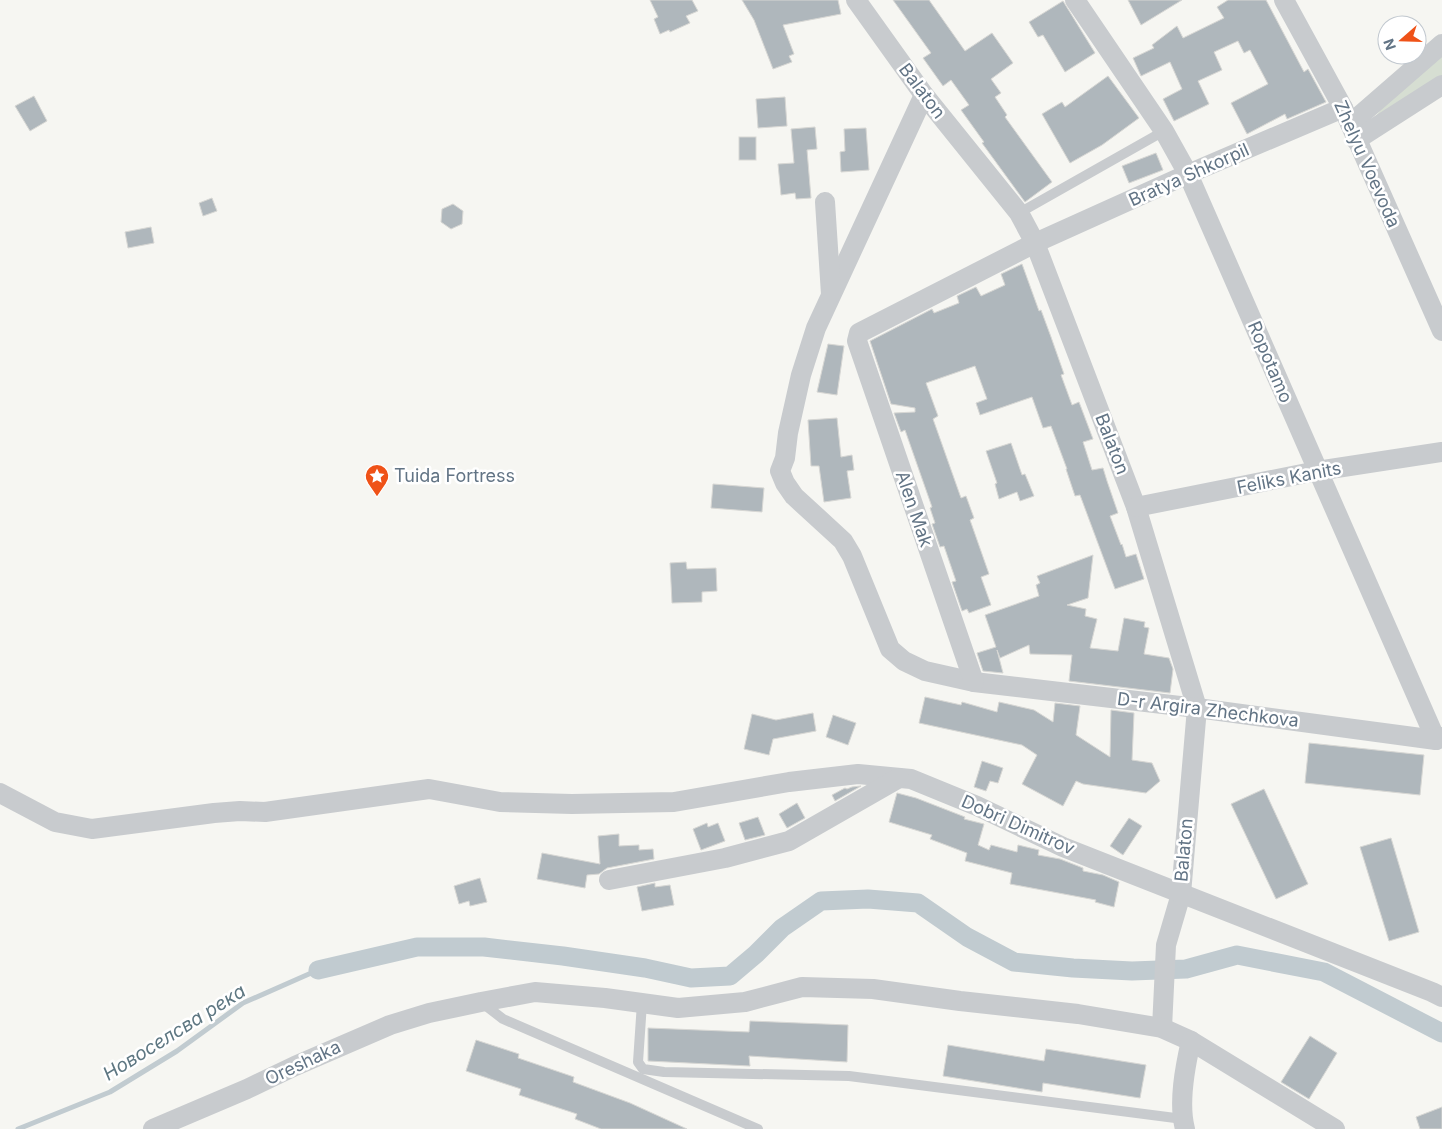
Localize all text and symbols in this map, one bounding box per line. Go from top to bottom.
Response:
north arrow [1377,15,1427,65]
text: N [1380,37,1399,53]
street label: Balaton [895,59,950,122]
street label: Zhelyu Voevoda [1330,97,1405,231]
street label: Bratya Shkorpil [1125,139,1252,210]
street label: Ropotamo [1244,318,1297,406]
street label: Balaton [1091,410,1134,477]
street label: Feliks Kanits [1235,457,1343,498]
place icon: Tuida Fortress [364,463,390,497]
place label: Tuida Fortress [394,465,515,486]
street label: Alen Mak [892,468,937,550]
street label: D-r Argira Zhechkova [1116,688,1300,731]
street label: Dobri Dimitrov [958,790,1078,859]
street label: Balaton [1170,817,1197,883]
water label: Новоселсва река [99,979,250,1086]
street label: Oreshaka [262,1036,344,1089]

